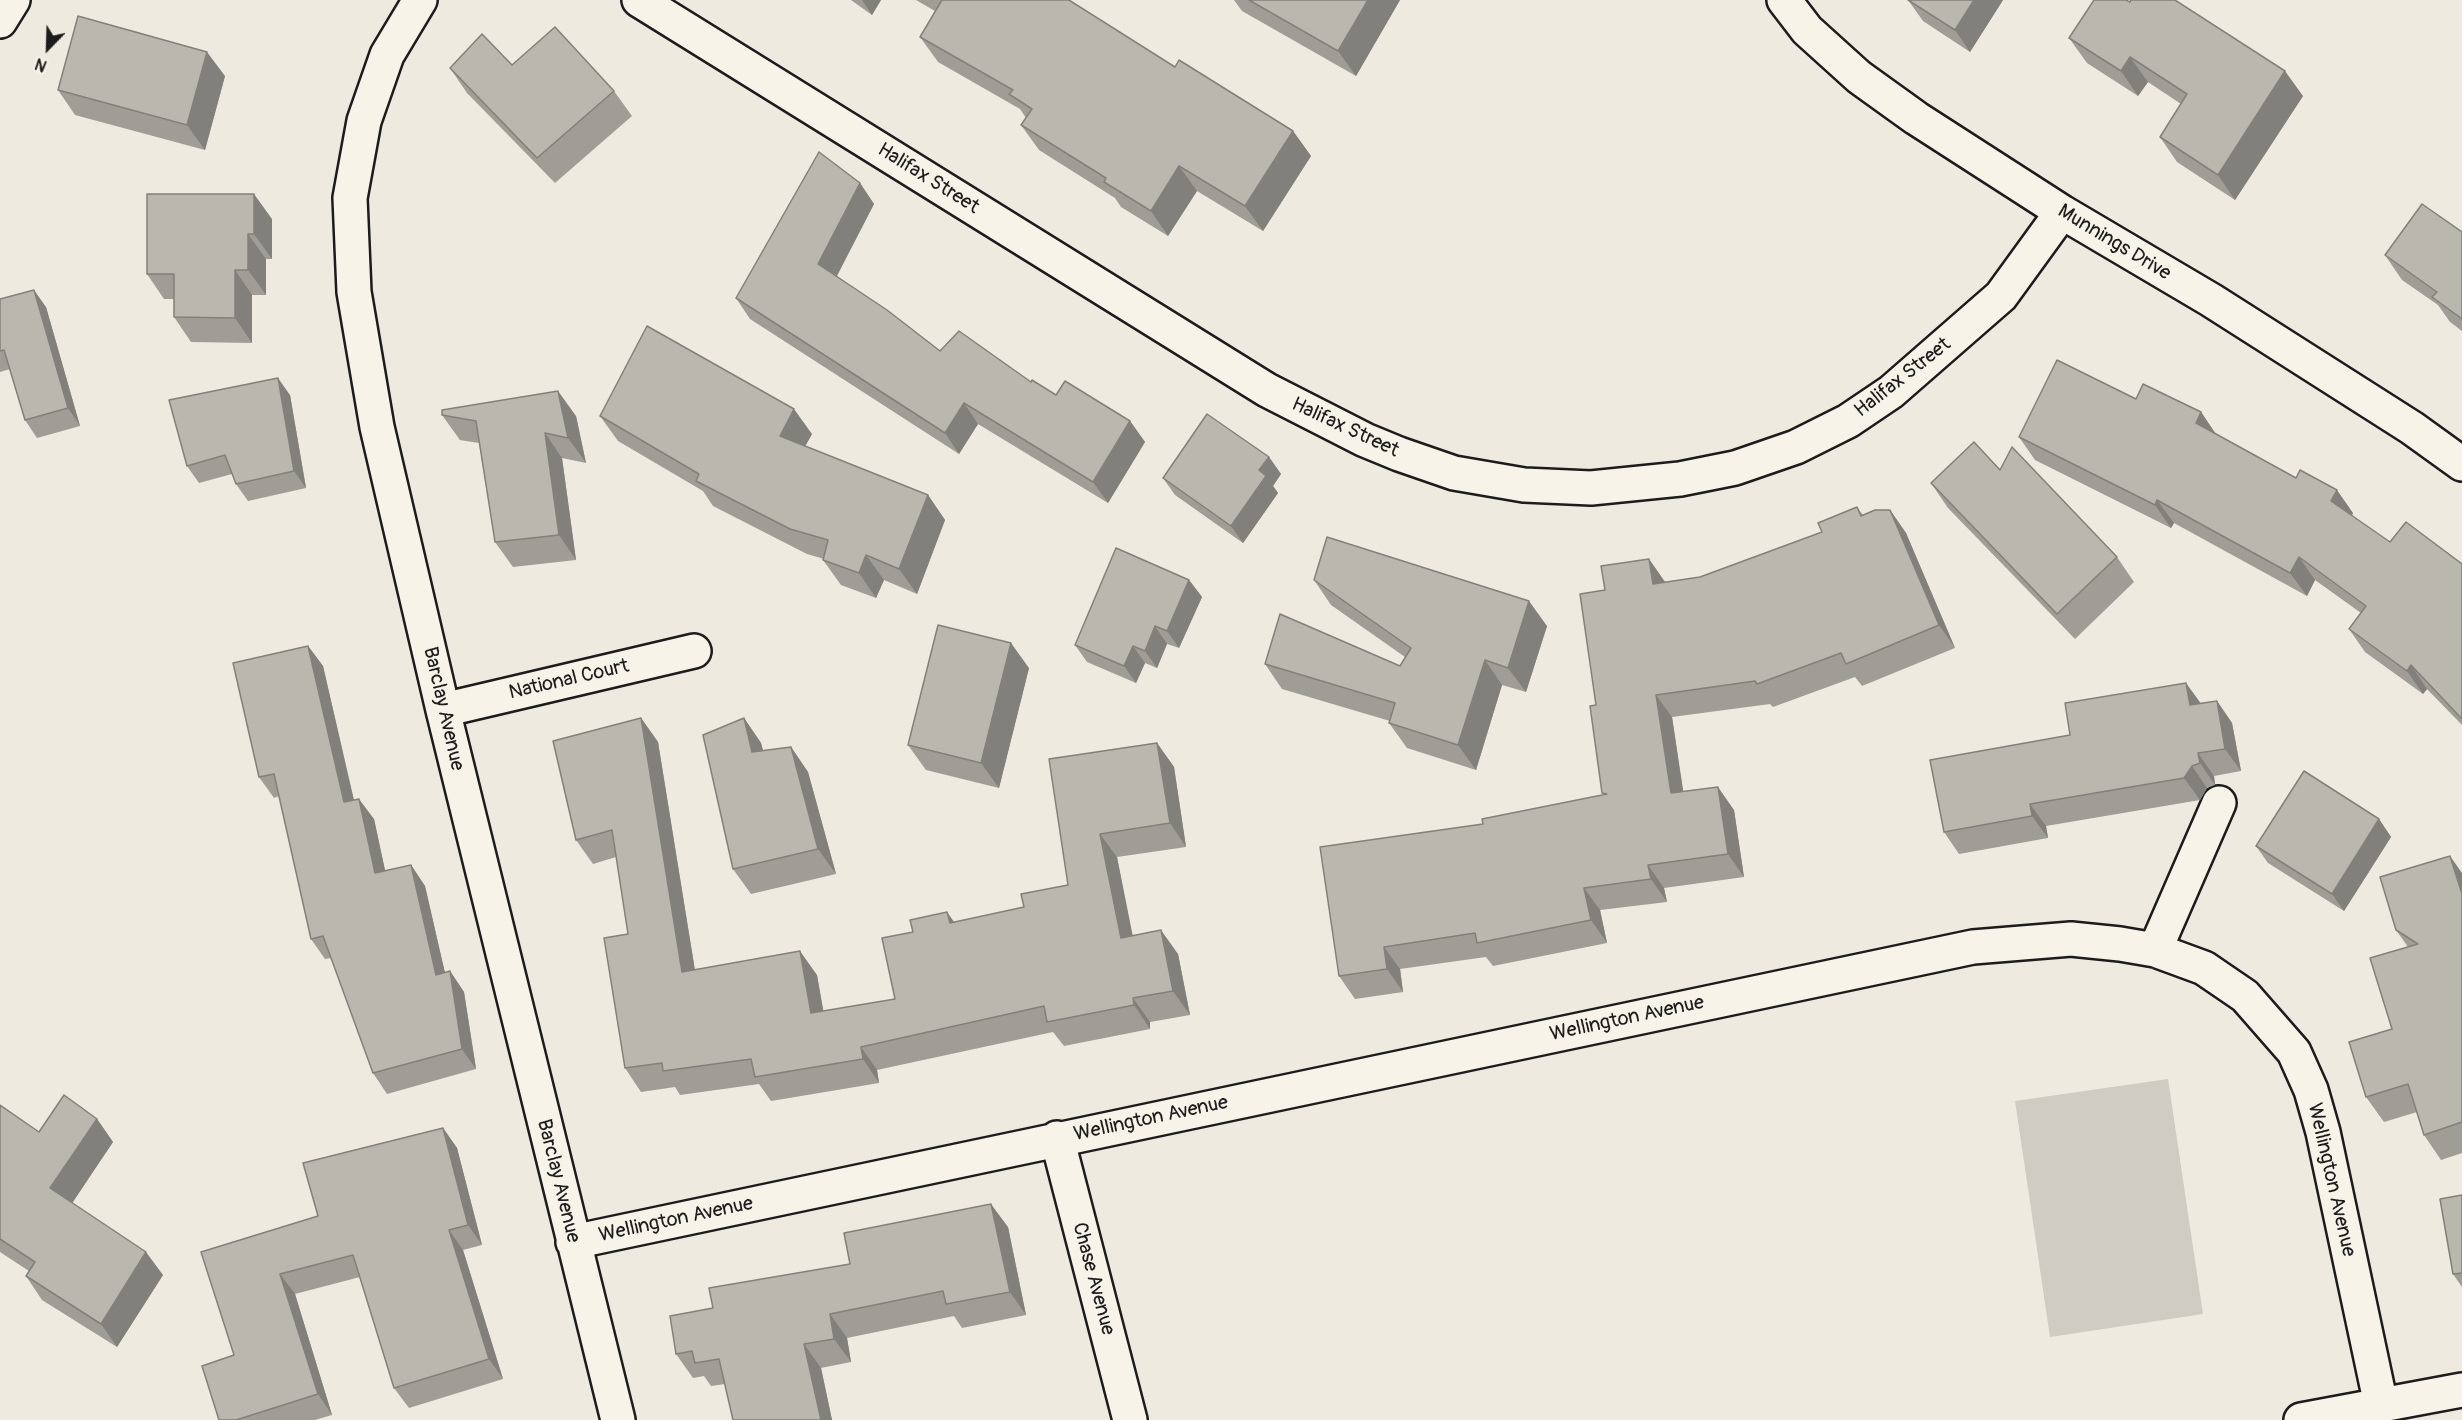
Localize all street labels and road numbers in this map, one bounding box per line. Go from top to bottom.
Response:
street label: Halifax Street [873,138,983,220]
street label: Munnings Drive [2053,200,2175,286]
street label: Halifax Street [1850,333,1956,423]
street label: Halifax Street [1288,393,1402,463]
street label: Barclay Avenue [417,645,469,773]
street label: National Court [507,655,631,705]
street label: Wellington Avenue [1548,991,1706,1047]
street label: Wellington Avenue [1072,1091,1230,1147]
street label: Wellington Avenue [2302,1101,2360,1259]
street label: Barclay Avenue [531,1117,585,1245]
street label: Wellington Avenue [597,1192,755,1248]
street label: Chase Avenue [1066,1220,1120,1338]

